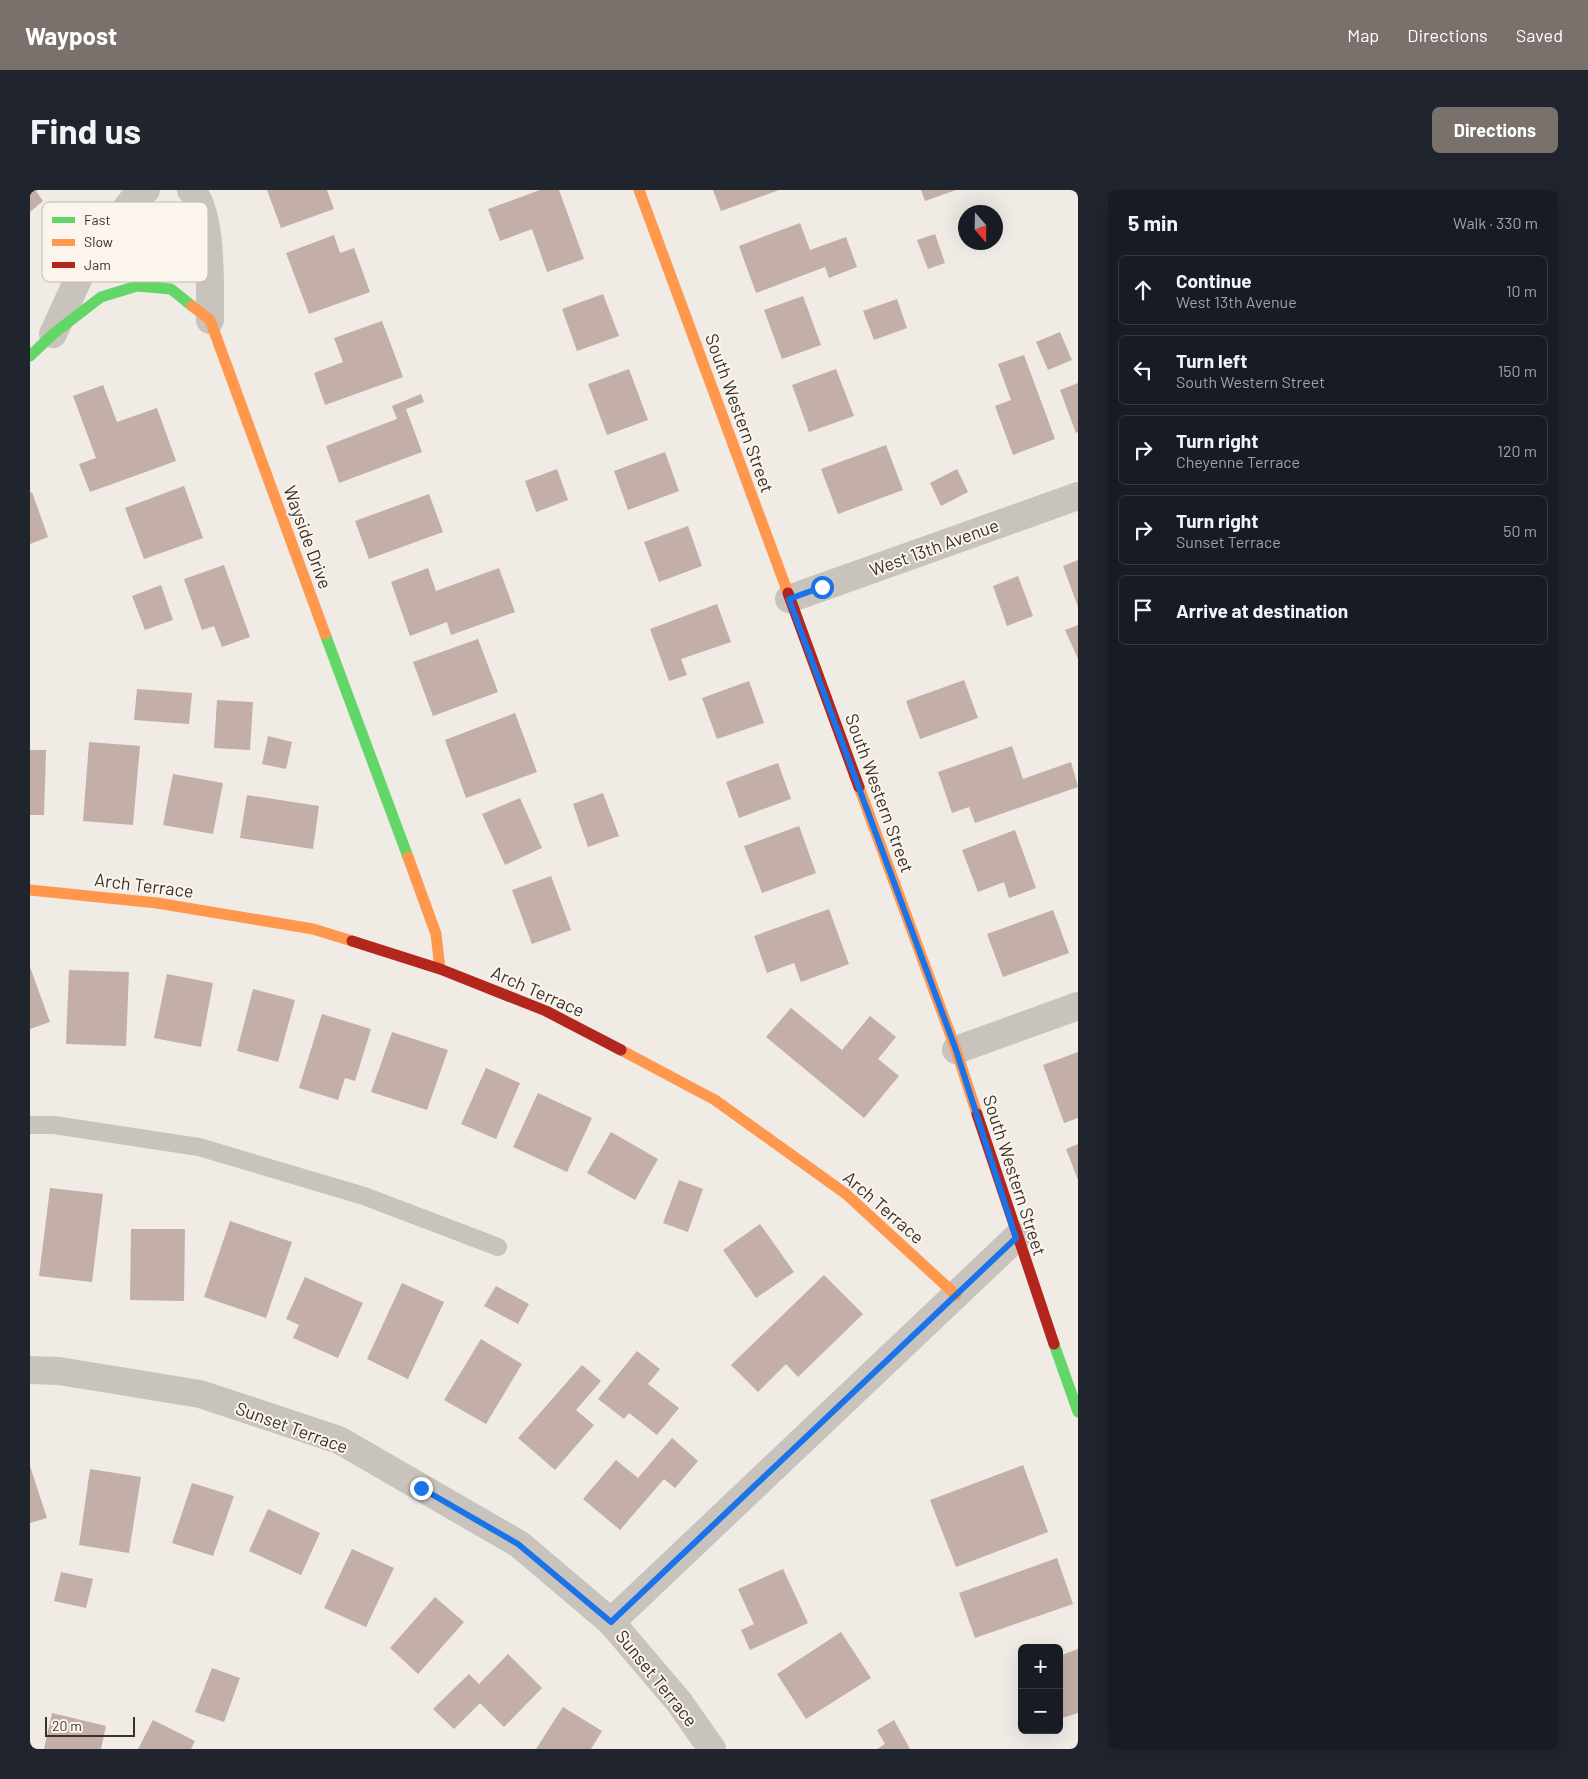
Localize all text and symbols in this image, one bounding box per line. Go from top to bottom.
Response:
text: Waypost [25,21,117,50]
text: Map [1347,24,1379,46]
text: Directions [1407,24,1488,46]
text: Saved [1516,24,1563,46]
button: Directions [1432,107,1558,153]
text: Find us [30,109,141,151]
legend [42,202,208,282]
north arrow [958,205,1003,250]
text: 5 min [1128,210,1178,235]
text: Fast [84,211,110,228]
text: Walk · 330 m [1453,213,1538,232]
text: Slow [84,233,113,250]
text: Jam [84,256,111,273]
text: Continue [1176,269,1252,292]
icon: ahead [1129,276,1157,304]
text: 10 m [1506,281,1537,300]
text: West 13th Avenue [1176,292,1297,311]
street label: South Western Street [701,330,779,496]
text: Turn left [1176,349,1247,372]
icon: left [1129,356,1157,384]
text: 150 m [1498,361,1537,380]
text: South Western Street [1176,372,1325,391]
text: Turn right [1176,429,1258,452]
icon: right [1129,436,1157,464]
text: 120 m [1497,441,1537,460]
text: Cheyenne Terrace [1176,452,1300,471]
street label: Wayside Drive [279,482,337,592]
text: Turn right [1176,509,1258,532]
street label: West 13th Avenue [866,513,1002,581]
icon: right [1129,516,1157,544]
text: 50 m [1503,521,1537,540]
text: Sunset Terrace [1176,532,1281,551]
route start [811,576,834,599]
icon: arrive [1129,596,1157,624]
text: Arrive at destination [1176,599,1348,622]
street label: South Western Street [841,710,919,876]
street label: Arch Terrace [93,868,195,902]
street label: Arch Terrace [488,961,588,1021]
street label: South Western Street [979,1092,1051,1258]
street label: Arch Terrace [839,1166,929,1248]
street label: Sunset Terrace [233,1397,351,1457]
route end [410,1477,433,1500]
street label: Sunset Terrace [611,1625,703,1731]
map controls [1018,1644,1063,1734]
button: + [1018,1644,1063,1689]
button: − [1018,1689,1063,1734]
scale bar [45,1714,135,1737]
text: 20 m [52,1717,82,1734]

